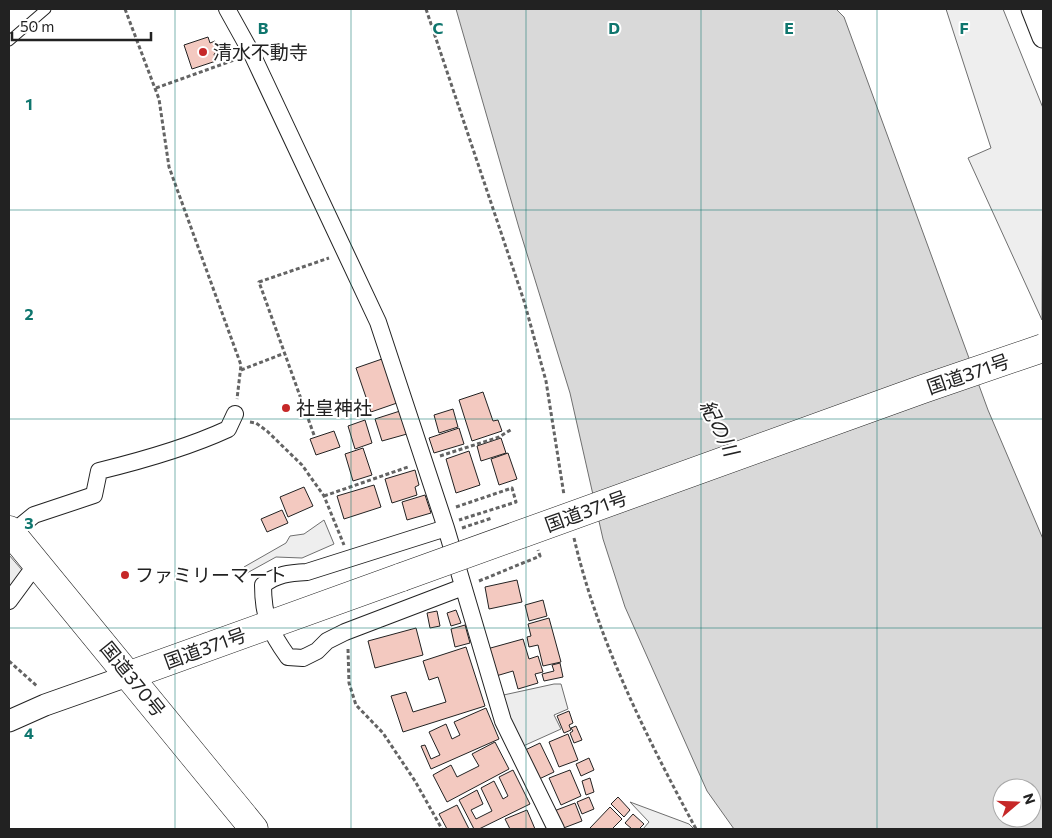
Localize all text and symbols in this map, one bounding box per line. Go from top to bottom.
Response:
scale bar [12,10,151,42]
text: 50 m [20,17,54,35]
text: B [258,18,269,37]
text: C [433,18,444,37]
text: D [608,18,620,37]
text: E [784,18,794,37]
text: F [959,18,969,37]
place label: 清水不動寺 [213,40,308,63]
marker: 清水不動寺 [197,46,209,58]
text: 1 [25,94,33,113]
text: 2 [24,304,34,323]
street label: 国道371号 [923,349,1012,398]
water label: 紀の川 [696,395,745,462]
place label: 社皇神社 [296,396,372,419]
marker: 社皇神社 [280,402,292,414]
street label: 国道371号 [542,485,630,536]
text: 3 [24,513,34,532]
place label: ファミリーマート [135,563,287,586]
marker: ファミリーマート [119,569,131,581]
street label: 国道371号 [161,622,249,673]
street label: 国道370号 [96,636,171,721]
text: 4 [24,723,34,742]
north arrow [992,778,1042,828]
text: N [1020,791,1040,806]

